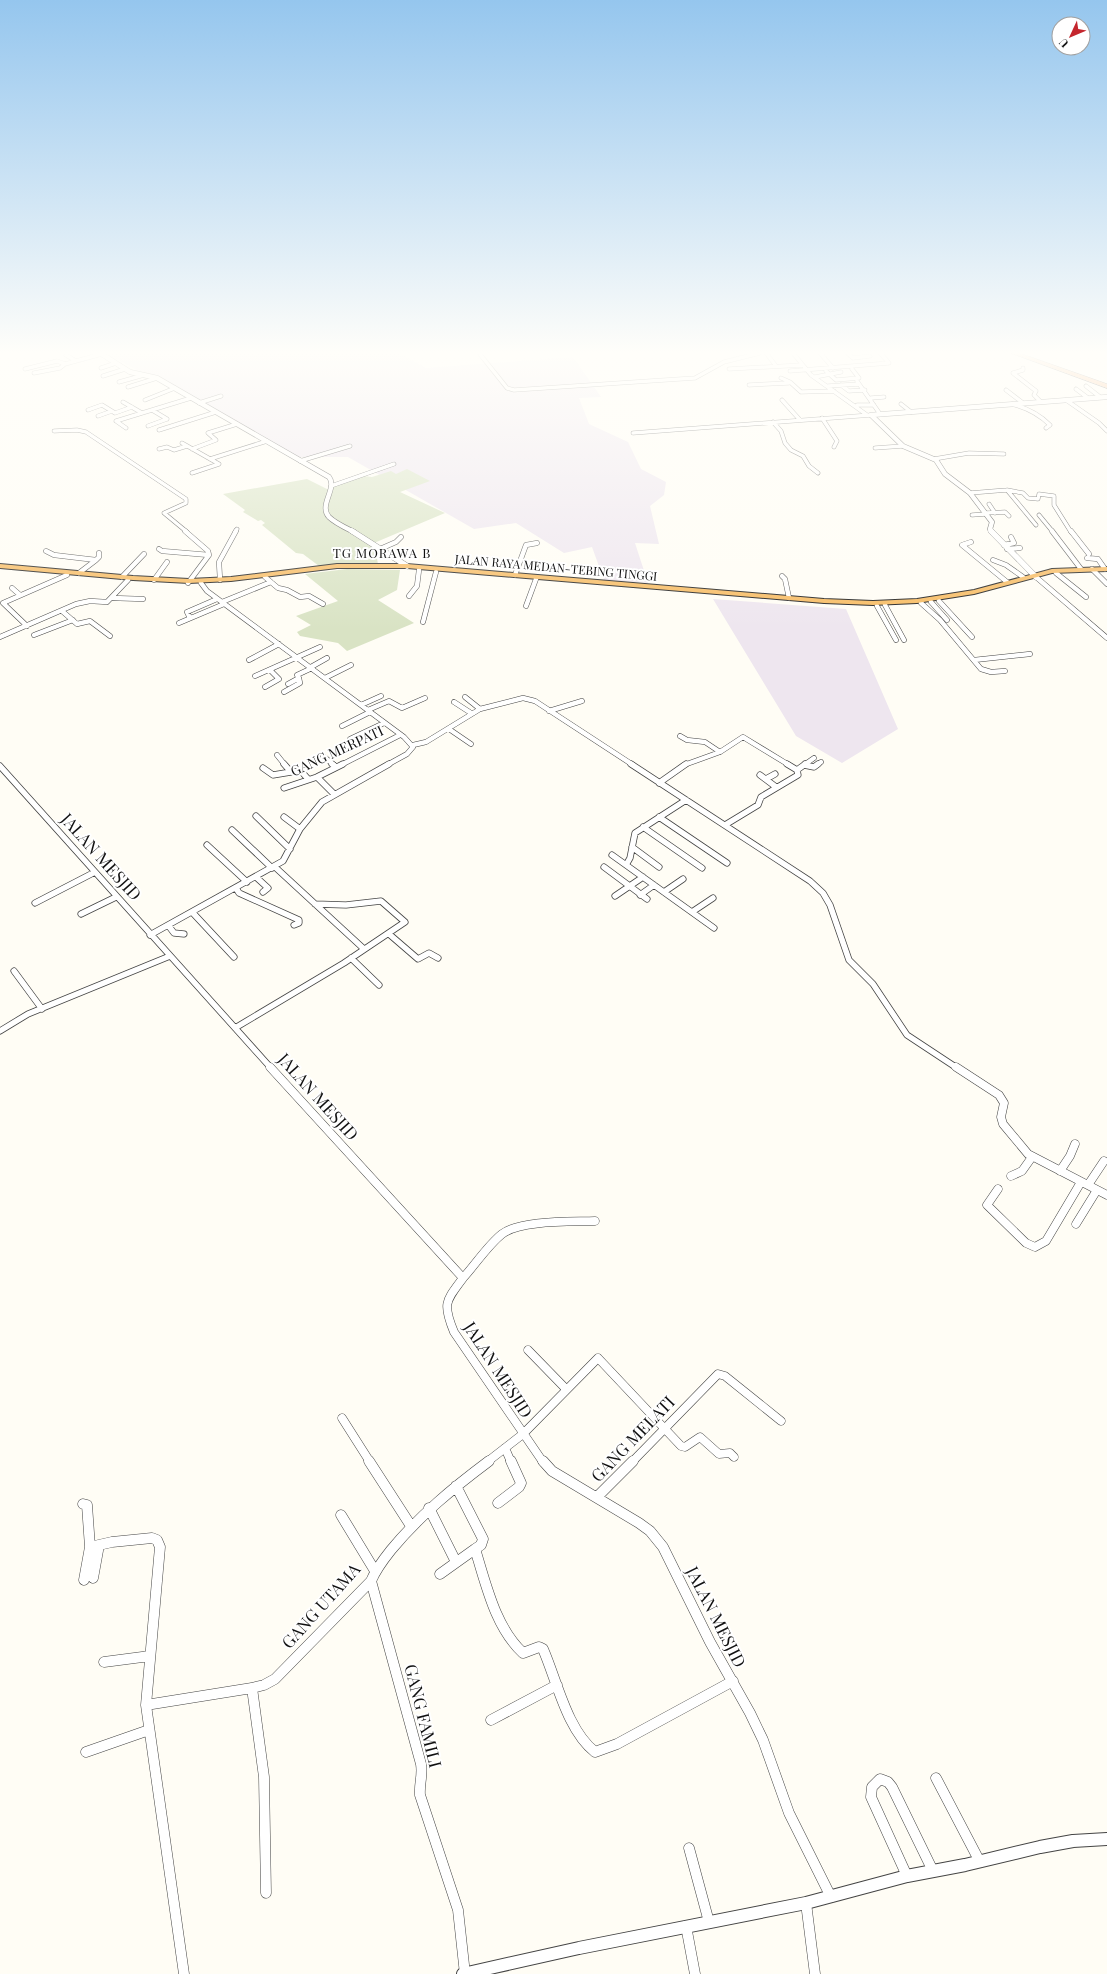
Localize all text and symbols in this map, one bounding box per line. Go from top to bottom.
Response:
north arrow [1051,16,1091,56]
text: U [1055,35,1071,51]
district label: TG MORAWA B [333,544,431,561]
street label: JALAN RAYA MEDAN-TEBING TINGGI [453,550,658,584]
street label: GANG MERPATI [287,721,387,780]
street label: JALAN MESJID [56,807,147,905]
street label: JALAN MESJID [273,1047,364,1145]
street label: JALAN MESJID [459,1316,538,1422]
street label: GANG MELATI [586,1390,679,1486]
street label: GANG UTAMA [276,1558,365,1653]
street label: JALAN MESJID [682,1562,752,1671]
street label: GANG FAMILI [400,1662,448,1770]

